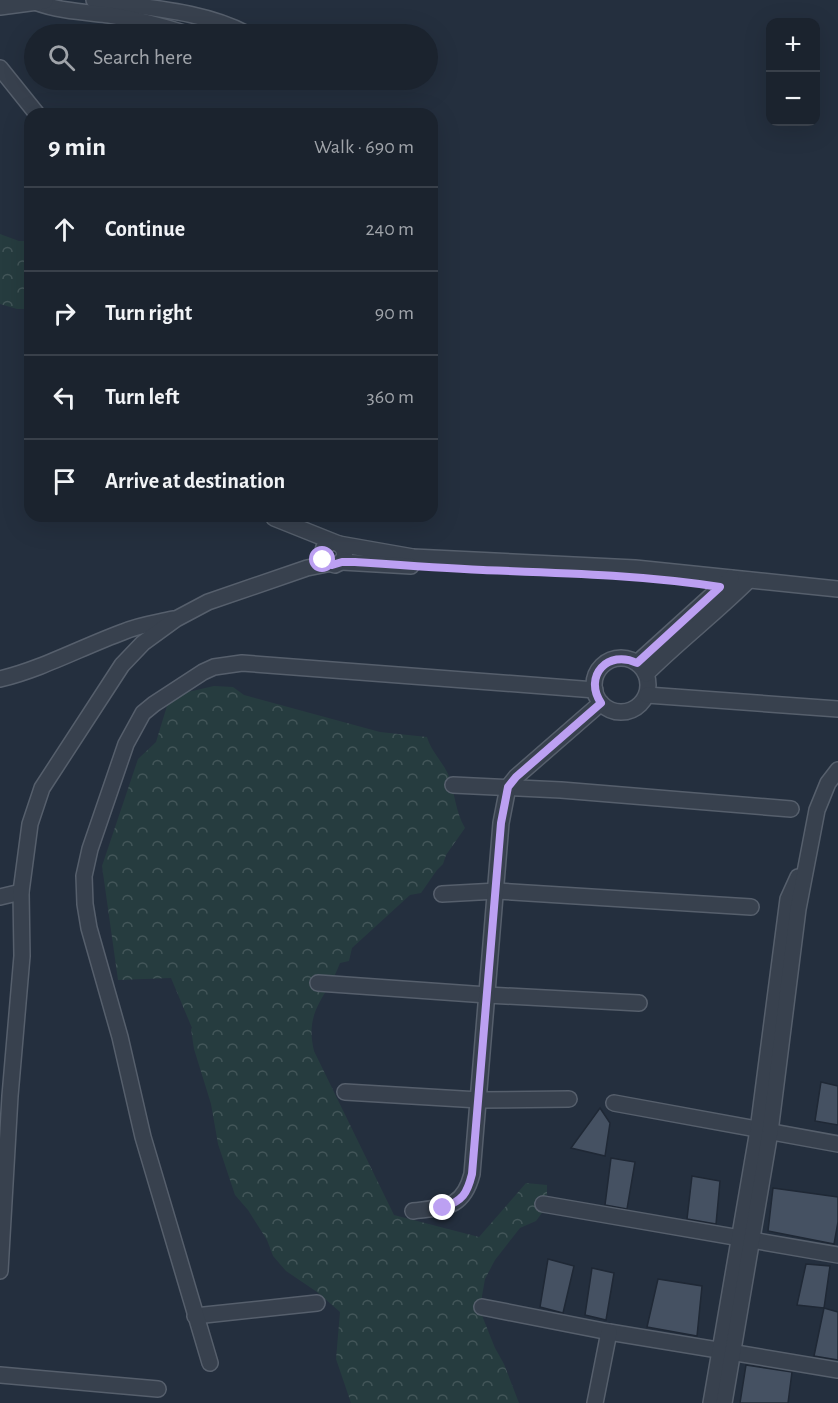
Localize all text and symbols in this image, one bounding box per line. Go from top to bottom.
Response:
map controls [766,18,820,126]
button: + [766,18,820,72]
search box [24,24,438,90]
icon: search [45,41,78,74]
text: Search here [93,46,192,68]
button: − [766,72,820,126]
text: 9 min [48,134,106,160]
text: Walk · 690 m [314,137,414,157]
icon: ahead [48,213,81,246]
text: Continue [105,218,185,240]
text: 240 m [365,219,414,239]
icon: right [48,297,81,330]
text: Turn right [105,302,192,324]
text: 90 m [375,303,414,323]
icon: left [48,381,81,414]
text: Turn left [105,386,179,408]
text: 360 m [367,387,414,407]
icon: arrive [48,465,81,498]
text: Arrive at destination [105,470,285,492]
route start [309,546,335,572]
route end [429,1194,455,1220]

